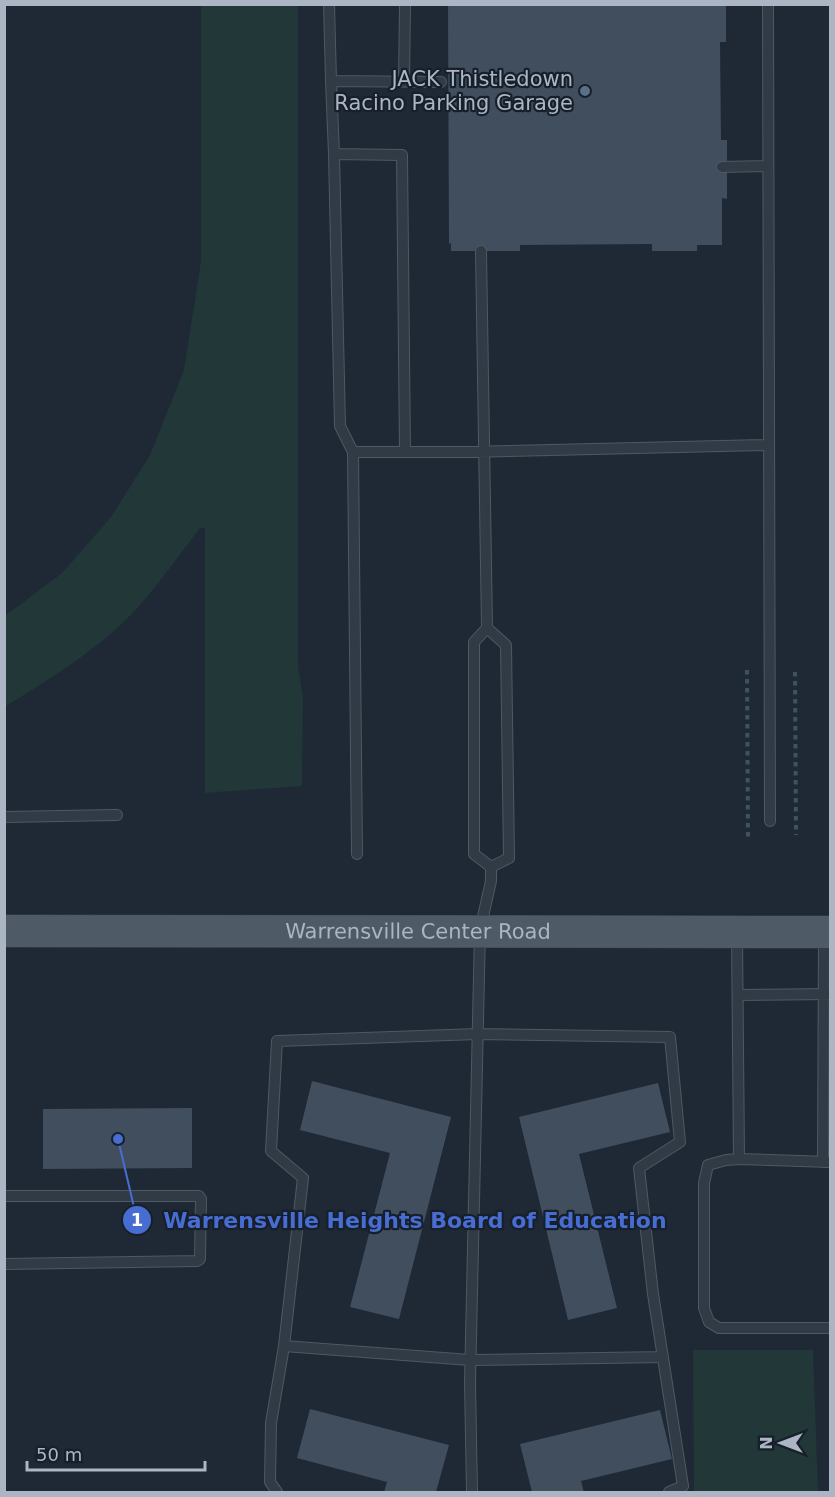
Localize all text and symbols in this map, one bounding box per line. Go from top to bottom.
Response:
place label: JACK Thistledown Racino Parking Garage [334,67,573,115]
marker: JACK Thistledown Racino Parking Garage [578,84,592,98]
street label: Warrensville Center Road [285,919,551,944]
callout: Warrensville Heights Board of Education [122,1200,679,1240]
text: Warrensville Heights Board of Education [163,1208,667,1233]
text: 1 [131,1209,143,1230]
north arrow [751,1413,811,1473]
scale bar [27,1434,206,1472]
text: N [757,1436,776,1450]
text: 50 m [36,1444,82,1465]

